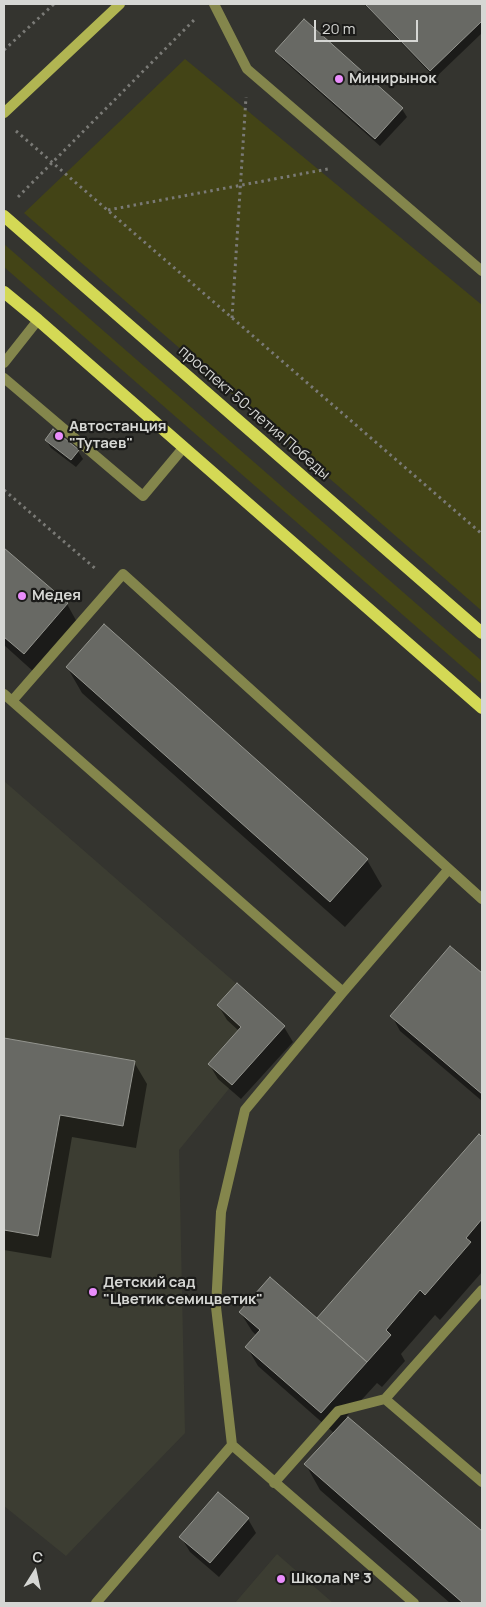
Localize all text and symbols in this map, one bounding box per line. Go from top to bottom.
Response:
scale bar [316,10,420,42]
text: 20 m [322,18,355,39]
place label: Минирынок [349,70,436,88]
marker: Минирынок [333,73,345,85]
street label: проспект 50-летия Победы [175,342,333,484]
place label: Автостанция "Тутаев" [69,418,167,453]
marker: Автостанция "Тутаев" [53,430,65,442]
place label: Медея [32,587,81,605]
marker: Медея [16,590,28,602]
place label: Детский сад "Цветик семицветик" [103,1274,263,1309]
marker: Детский сад "Цветик семицветик" [87,1286,99,1298]
text: С [31,1546,44,1567]
north arrow [10,1547,60,1597]
place label: Школа № 3 [291,1570,372,1588]
marker: Школа № 3 [275,1573,287,1585]

